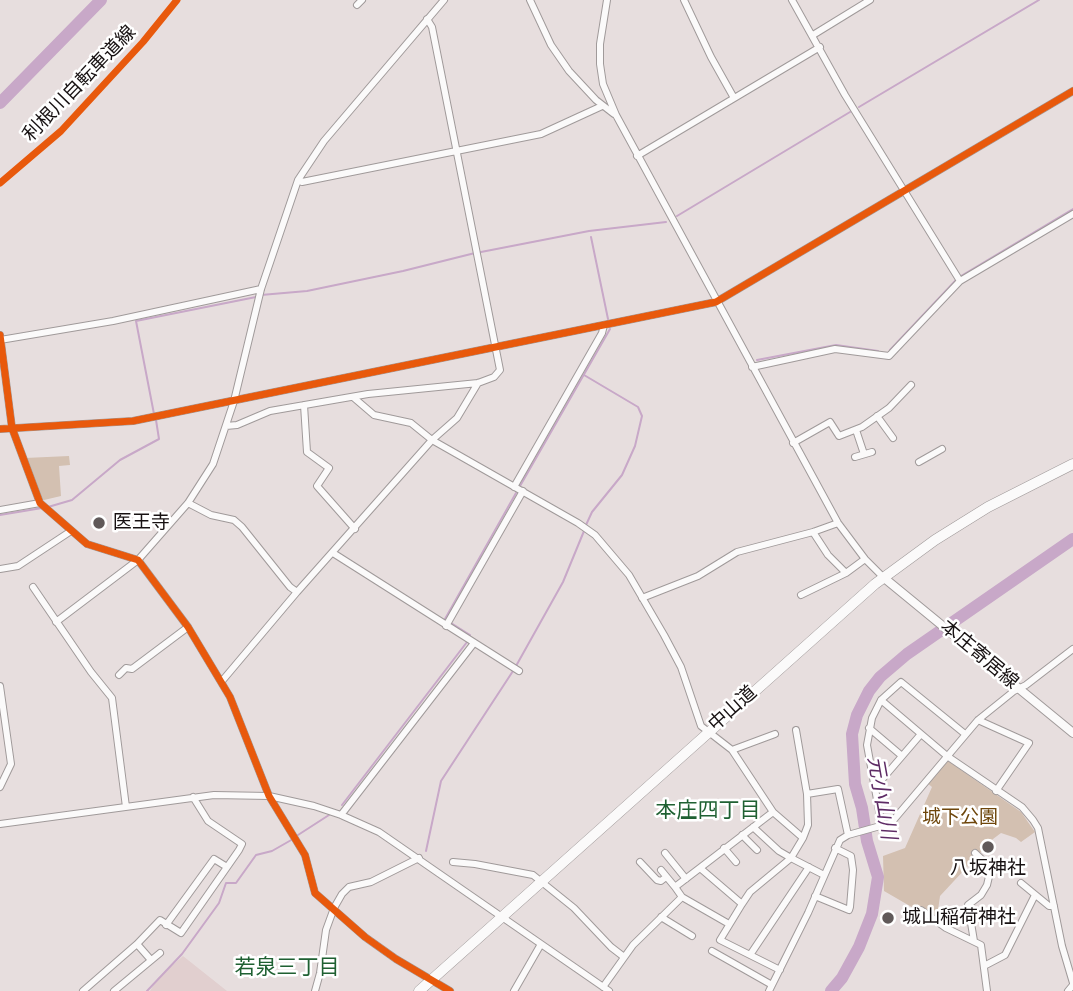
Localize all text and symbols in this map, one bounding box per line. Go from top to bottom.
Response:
street label: 利根川自転車道線 [19,21,141,147]
place label: 医王寺 [113,512,170,534]
marker: 医王寺 [91,515,107,531]
street label: 本庄寄居線 [935,616,1023,694]
street label: 中山道 [704,681,762,737]
water label: 元小山川 [861,754,901,842]
district label: 本庄四丁目 [656,798,760,824]
park label: 城下公園 [922,807,998,829]
marker: 八坂神社 [980,839,996,855]
place label: 八坂神社 [950,858,1026,880]
place label: 城山稲荷神社 [902,907,1016,929]
marker: 城山稲荷神社 [880,910,896,926]
district label: 若泉三丁目 [235,955,339,981]

